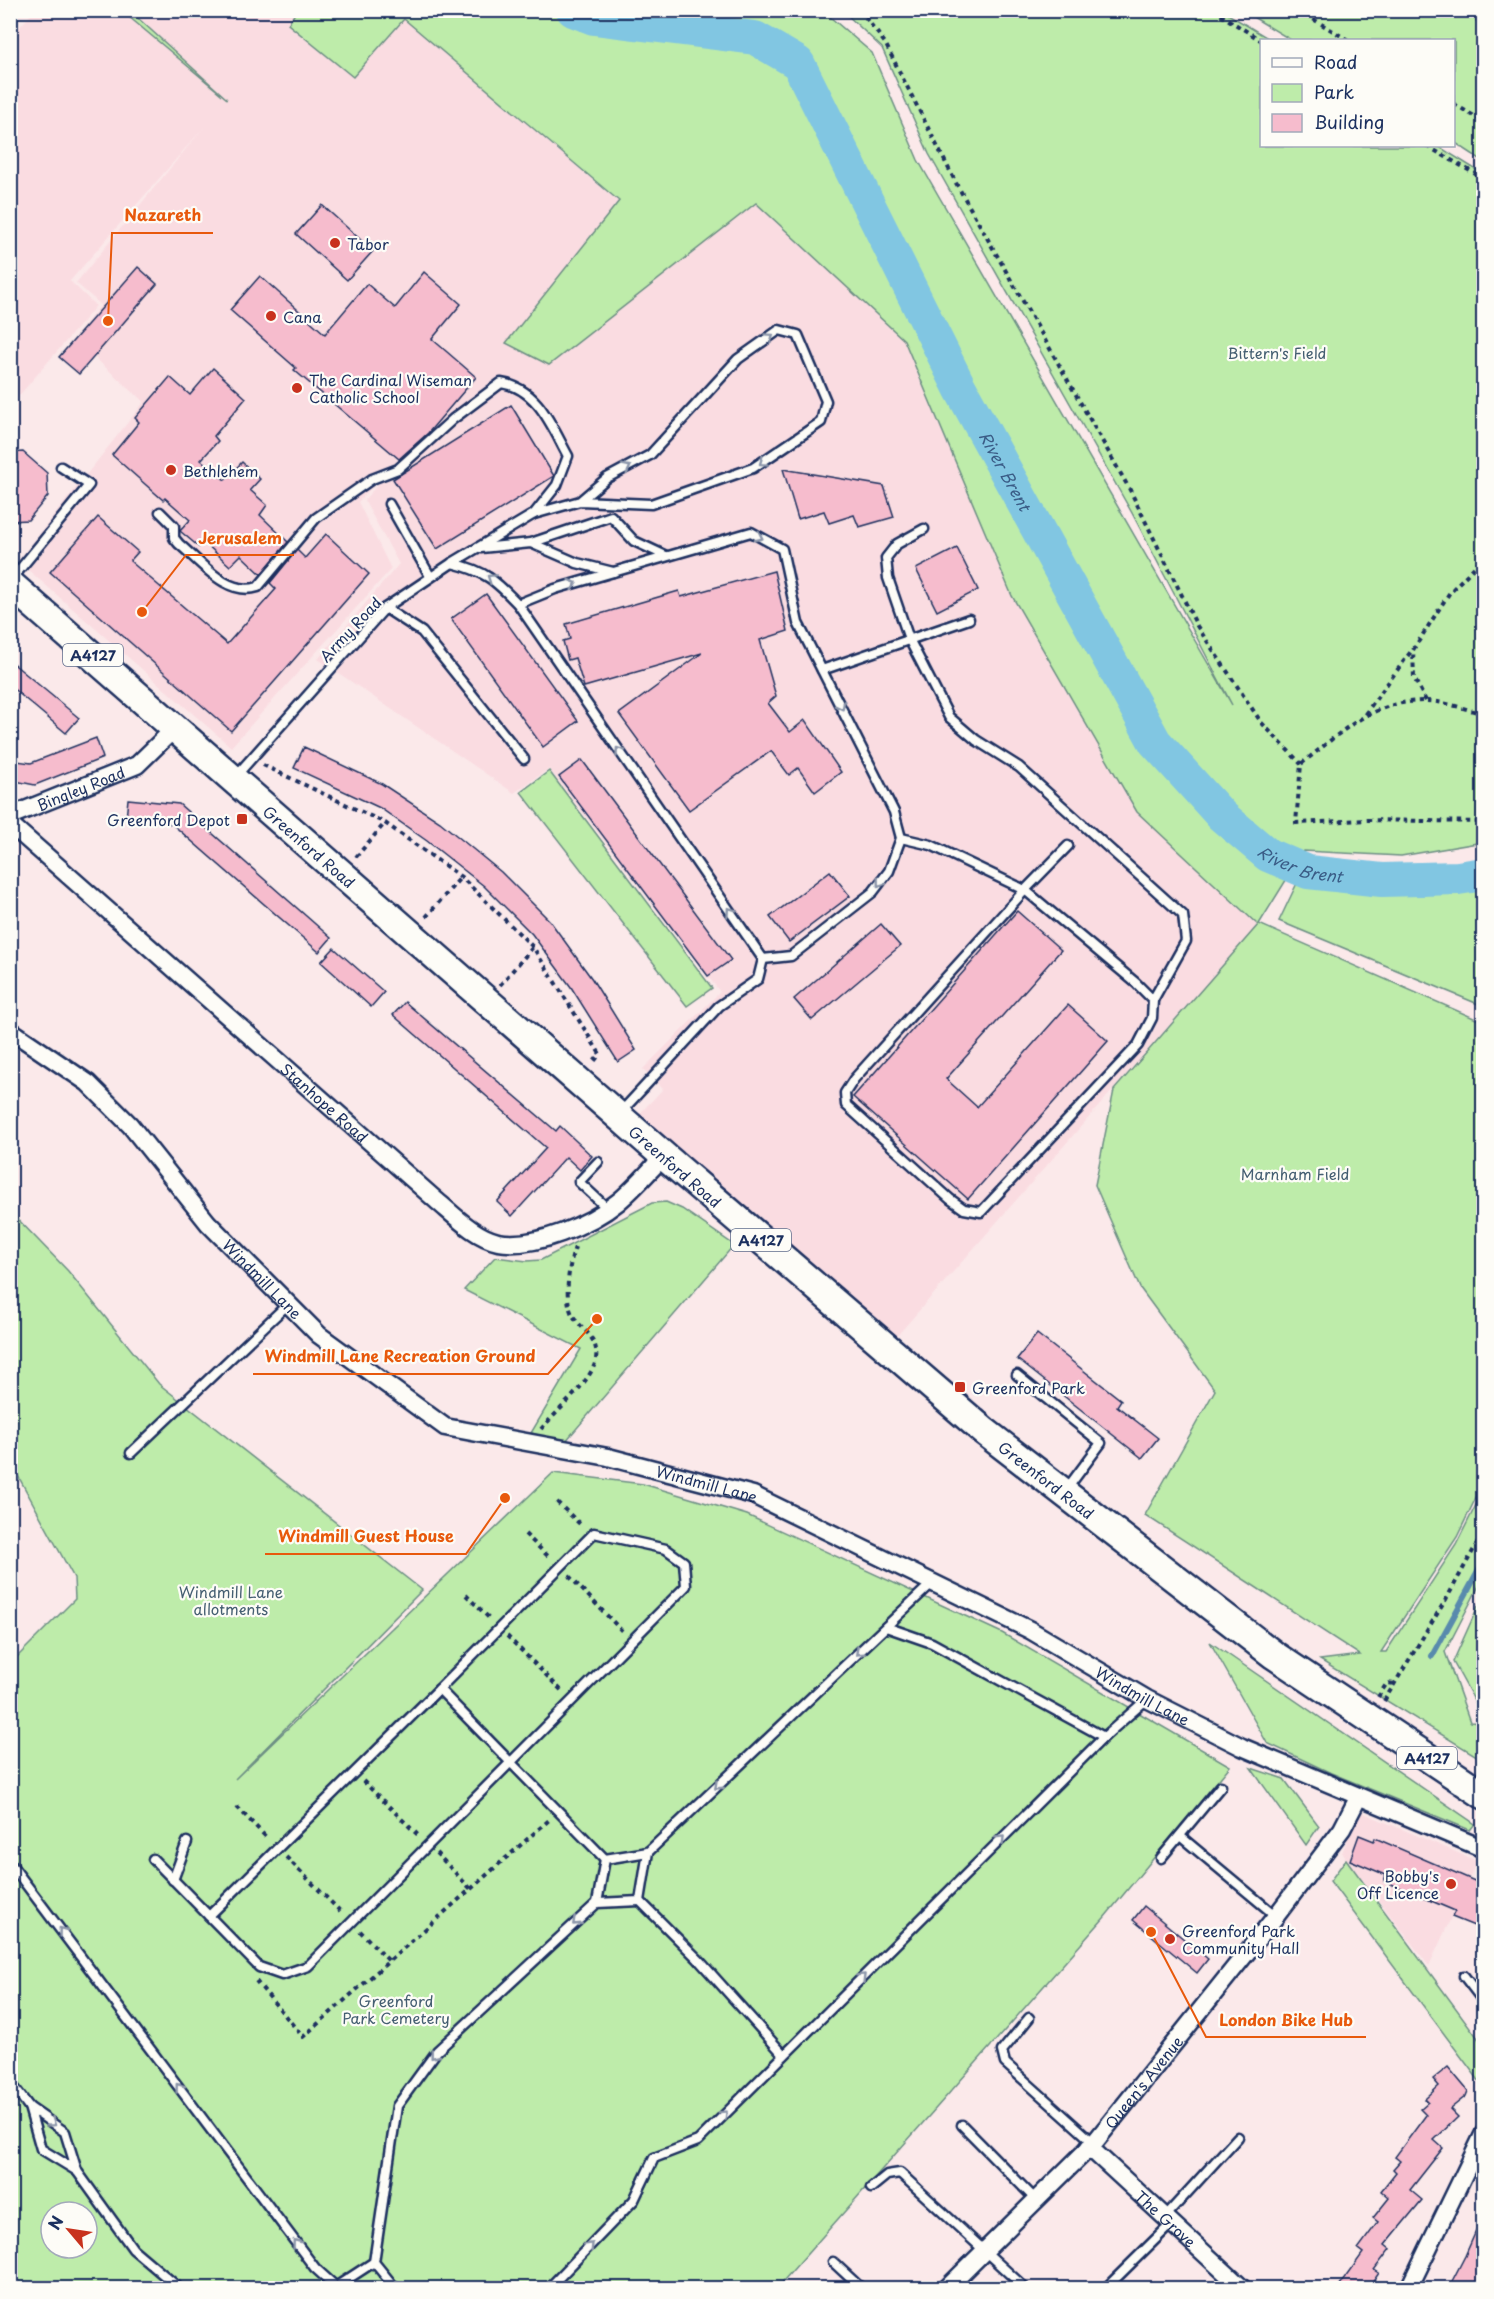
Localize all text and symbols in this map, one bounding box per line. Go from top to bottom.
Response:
legend [1260,39,1455,147]
text: Road [1314,48,1358,75]
text: Park [1314,78,1354,105]
text: Building [1314,108,1384,135]
callout: Nazareth [112,199,213,233]
text: Nazareth [125,202,201,226]
place label: Tabor [347,232,389,255]
marker: Tabor [328,236,342,250]
place label: Cana [283,305,322,328]
marker: Cana [264,309,278,323]
one-way arrow [763,333,774,344]
park label: Bittern's Field [1228,341,1326,364]
place label: The Cardinal Wiseman Catholic School [309,368,472,408]
marker: The Cardinal Wiseman Catholic School [290,381,304,395]
water label: River Brent [974,426,1038,517]
one-way arrow [758,455,769,466]
place label: Bethlehem [183,459,259,482]
marker: Bethlehem [164,463,178,477]
one-way arrow [621,464,632,475]
callout: Jerusalem [186,521,294,555]
text: Jerusalem [198,525,282,549]
one-way arrow [753,530,764,542]
one-way arrow [486,574,497,585]
one-way arrow [567,579,578,591]
street label: Army Road [314,591,386,667]
road number: A4127 [63,644,123,666]
one-way arrow [833,700,845,711]
one-way arrow [615,746,626,757]
street label: Bingley Road [33,760,128,816]
street label: Greenford Road [258,799,361,893]
place label: Greenford Depot [107,808,230,831]
marker: Greenford Depot [235,812,249,826]
water label: River Brent [1253,840,1346,888]
one-way arrow [877,876,888,887]
one-way arrow [726,907,737,918]
street label: Stanhope Road [276,1057,374,1147]
street label: Greenford Road [624,1119,727,1212]
park label: Marnham Field [1241,1162,1349,1185]
road number: A4127 [731,1229,791,1251]
street label: Windmill Lane [218,1233,308,1324]
callout: Windmill Lane Recreation Ground [253,1340,548,1374]
text: Windmill Lane Recreation Ground [265,1343,535,1367]
place label: Greenford Park [972,1376,1085,1399]
marker: Greenford Park [953,1380,967,1394]
street label: Greenford Road [994,1435,1099,1524]
street label: Windmill Lane [654,1459,762,1507]
callout: Windmill Guest House [265,1520,466,1554]
text: Windmill Guest House [278,1523,454,1547]
park label: Windmill Lane allotments [179,1580,283,1620]
one-way arrow [855,1645,866,1656]
street label: Windmill Lane [1092,1660,1194,1730]
road number: A4127 [1397,1747,1457,1769]
one-way arrow [714,1779,724,1790]
one-way arrow [993,1836,1004,1847]
place label: Bobby's Off Licence [1357,1864,1439,1904]
marker: Bobby's Off Licence [1444,1877,1458,1891]
one-way arrow [573,1915,583,1926]
place label: Greenford Park Community Hall [1182,1919,1299,1959]
one-way arrow [58,1927,69,1938]
marker: Greenford Park Community Hall [1163,1932,1177,1946]
one-way arrow [855,1973,866,1984]
park label: Greenford Park Cemetery [342,1989,450,2029]
callout: London Bike Hub [1206,2003,1366,2037]
text: London Bike Hub [1219,2007,1353,2031]
street label: Queen's Avenue [1099,2030,1188,2133]
one-way arrow [431,2048,442,2059]
one-way arrow [175,2083,186,2094]
one-way arrow [717,2111,728,2122]
one-way arrow [45,2116,56,2127]
street label: The Grove [1131,2184,1202,2252]
north arrow [39,2200,99,2260]
text: N [41,2211,69,2234]
one-way arrow [293,2239,304,2250]
one-way arrow [582,2243,593,2254]

